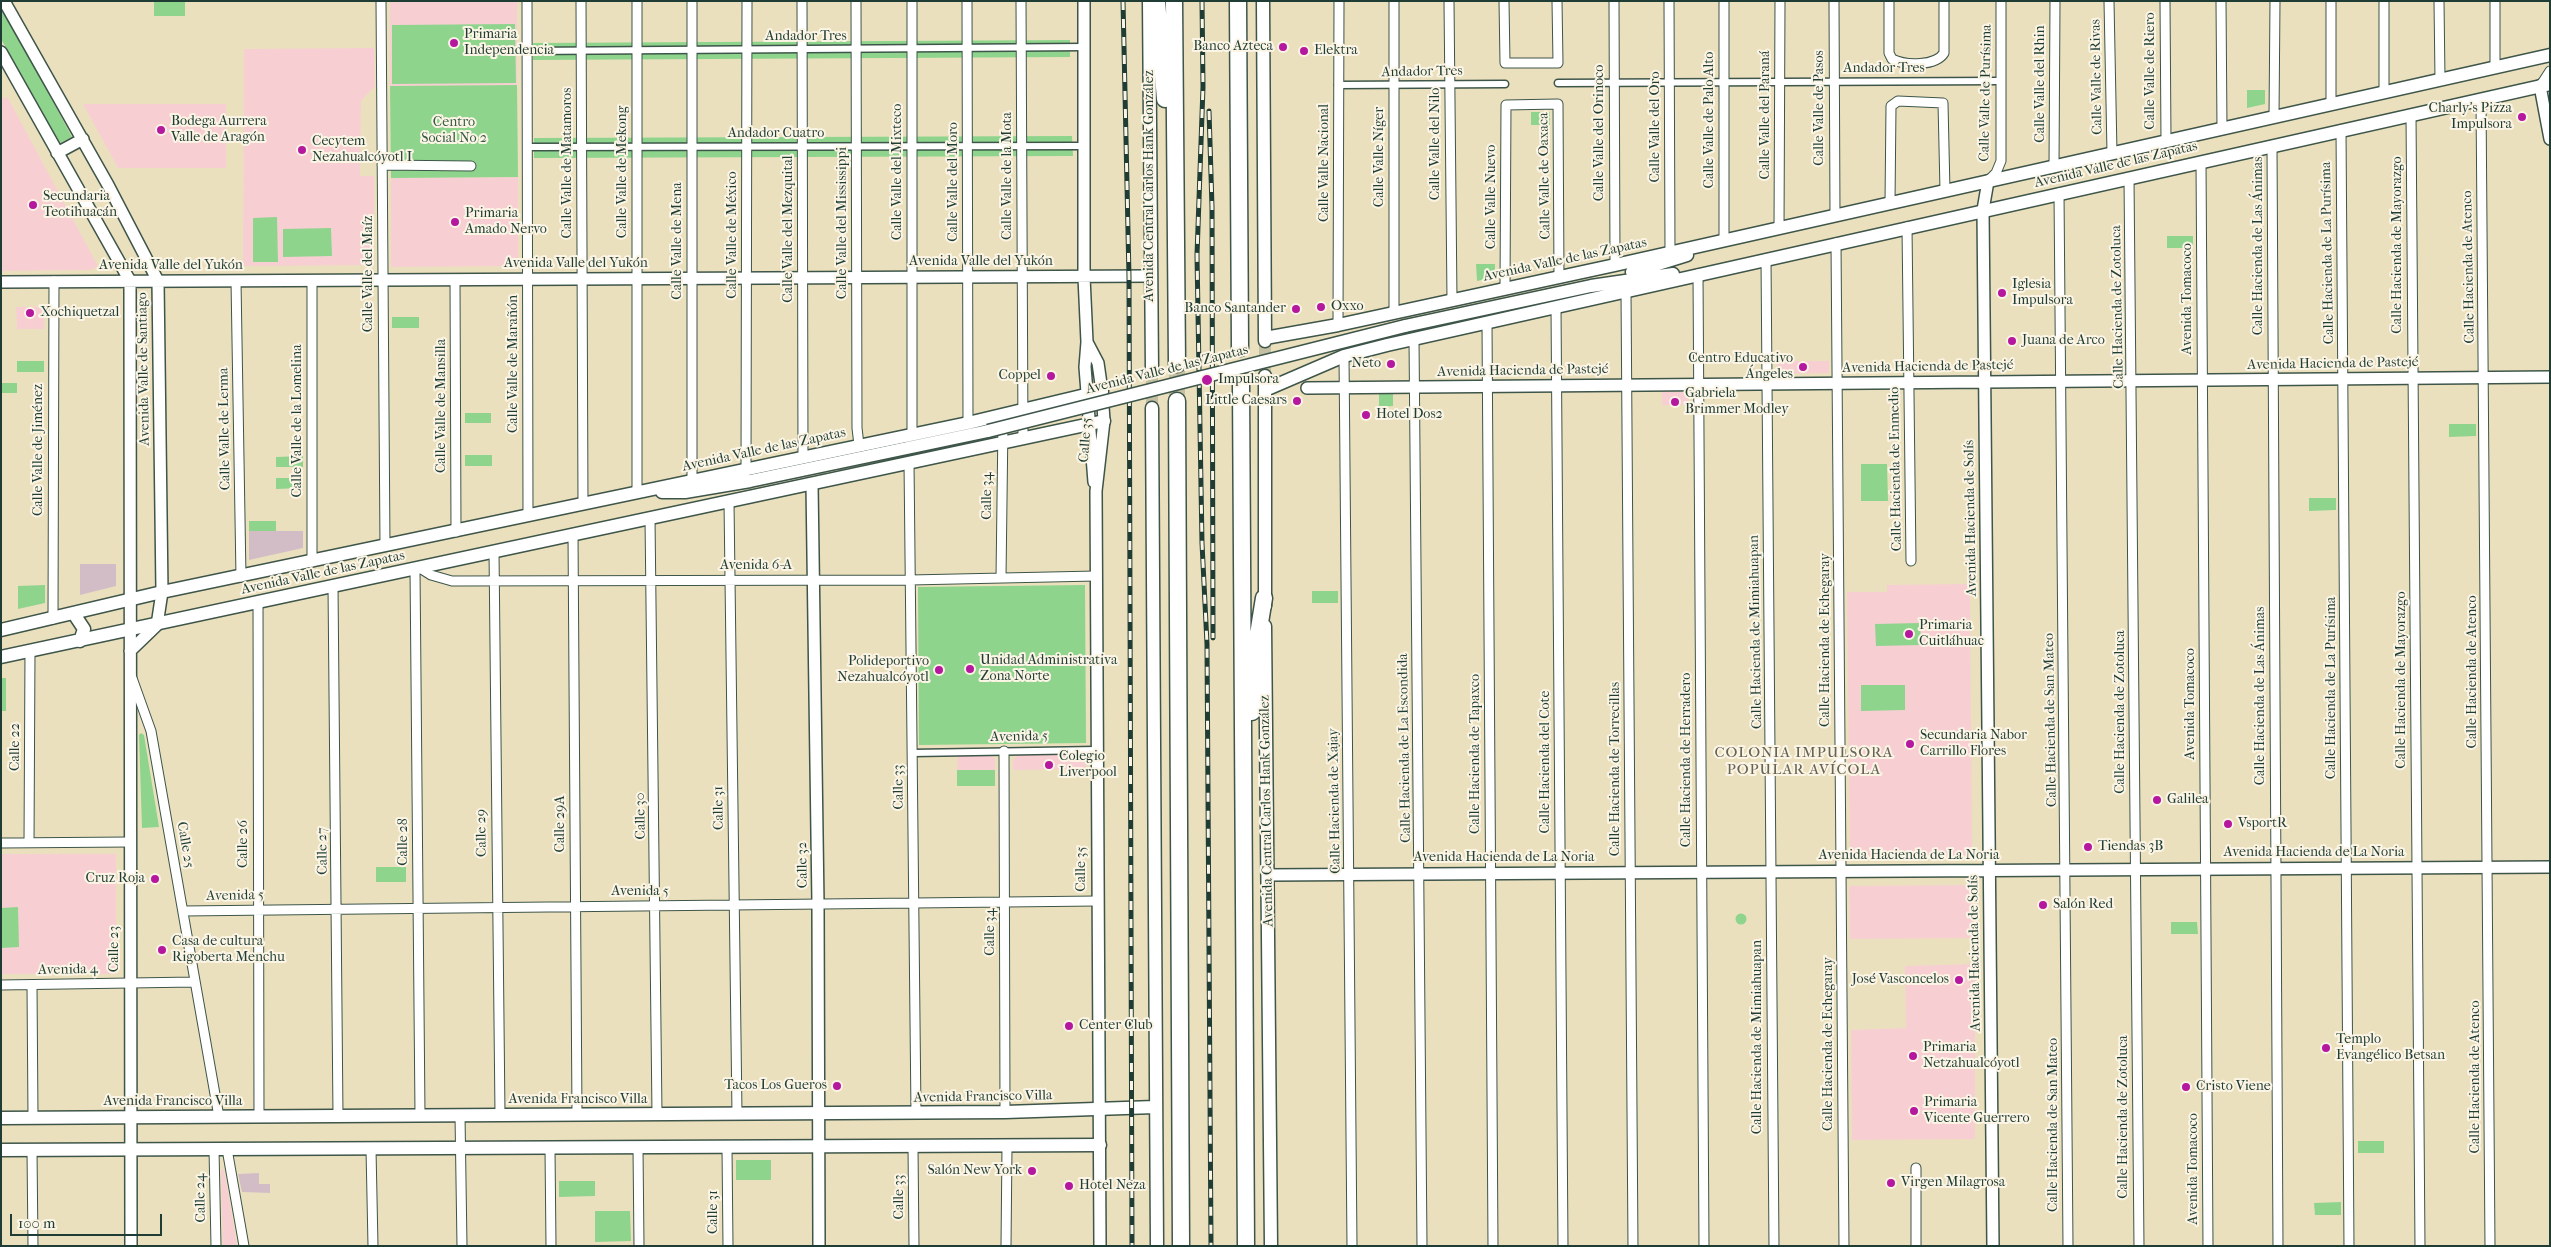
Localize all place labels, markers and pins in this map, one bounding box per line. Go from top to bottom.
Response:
place label: Primaria Independencia [464,27,554,59]
marker: Primaria Independencia [448,37,460,49]
place label: Banco Azteca [1193,39,1273,55]
marker: Banco Azteca [1277,41,1289,53]
place label: Elektra [1314,43,1358,59]
marker: Elektra [1298,45,1310,57]
place label: Charly's Pizza Impulsora [2429,101,2512,134]
marker: Charly's Pizza Impulsora [2516,111,2528,123]
place label: Bodega Aurrera Valle de Aragón [171,114,267,146]
marker: Bodega Aurrera Valle de Aragón [155,124,167,136]
place label: Cecytem Nezahualcóyotl I [312,134,412,166]
marker: Cecytem Nezahualcóyotl I [296,144,308,156]
place label: Secundaria Teotihuacán [43,189,117,222]
marker: Secundaria Teotihuacán [27,199,39,211]
place label: Primaria Amado Nervo [465,206,547,238]
marker: Primaria Amado Nervo [449,216,461,228]
place label: Iglesia Impulsora [2012,277,2073,310]
marker: Iglesia Impulsora [1996,287,2008,299]
place label: Oxxo [1331,299,1364,315]
place label: Banco Santander [1184,301,1286,317]
marker: Oxxo [1315,301,1327,313]
marker: Banco Santander [1290,303,1302,315]
place label: Xochiquetzal [40,305,119,321]
marker: Xochiquetzal [24,307,36,319]
place label: Juana de Arco [2022,333,2105,349]
marker: Juana de Arco [2006,335,2018,347]
place label: Centro Educativo Ángeles [1688,351,1793,384]
place label: Neto [1352,356,1381,372]
marker: Neto [1385,358,1397,370]
marker: Centro Educativo Ángeles [1797,361,1809,373]
place label: Coppel [999,368,1041,384]
marker: Coppel [1045,370,1057,382]
place label: Impulsora [1218,372,1279,388]
marker: Impulsora [1200,373,1214,387]
place label: Gabriela Brimmer Modley [1685,386,1789,418]
place label: Little Caesars [1205,393,1287,409]
marker: Little Caesars [1291,395,1303,407]
marker: Gabriela Brimmer Modley [1669,396,1681,408]
place label: Hotel Dos2 [1376,407,1443,423]
marker: Hotel Dos2 [1360,409,1372,421]
place label: Primaria Cuitláhuac [1919,618,1984,650]
marker: Primaria Cuitláhuac [1903,628,1915,640]
place label: Unidad Administrativa Zona Norte [980,653,1117,686]
place label: Polideportivo Nezahualcóyotl [837,654,929,686]
marker: Unidad Administrativa Zona Norte [964,663,976,675]
marker: Polideportivo Nezahualcóyotl [933,664,945,676]
place label: Secundaria Nabor Carrillo Flores [1920,728,2027,760]
marker: Secundaria Nabor Carrillo Flores [1904,738,1916,750]
place label: Colegio Liverpool [1059,749,1117,782]
marker: Colegio Liverpool [1043,759,1055,771]
place label: Galilea [2167,792,2209,808]
marker: Galilea [2151,794,2163,806]
place label: VsportR [2238,816,2287,832]
marker: VsportR [2222,818,2234,830]
place label: Tiendas 3B [2098,839,2163,855]
marker: Tiendas 3B [2082,841,2094,853]
place label: Cruz Roja [85,871,145,887]
marker: Cruz Roja [149,873,161,885]
place label: Salón Red [2053,897,2113,913]
marker: Salón Red [2037,899,2049,911]
place label: Casa de cultura Rigoberta Menchu [172,934,285,966]
marker: Casa de cultura Rigoberta Menchu [156,944,168,956]
place label: José Vasconcelos [1852,972,1949,988]
marker: José Vasconcelos [1953,974,1965,986]
place label: Center Club [1079,1018,1153,1034]
marker: Center Club [1063,1020,1075,1032]
place label: Templo Evangélico Betsan [2336,1032,2445,1064]
place label: Primaria Netzahualcóyotl [1923,1040,2020,1072]
marker: Templo Evangélico Betsan [2320,1042,2332,1054]
marker: Primaria Netzahualcóyotl [1907,1050,1919,1062]
place label: Tacos Los Gueros [724,1078,827,1094]
place label: Cristo Viene [2196,1079,2271,1095]
marker: Tacos Los Gueros [831,1080,843,1092]
marker: Cristo Viene [2180,1081,2192,1093]
place label: Primaria Vicente Guerrero [1924,1095,2030,1128]
marker: Primaria Vicente Guerrero [1908,1105,1920,1117]
place label: Salón New York [928,1163,1022,1179]
marker: Salón New York [1026,1165,1038,1177]
place label: Virgen Milagrosa [1901,1175,2005,1191]
marker: Virgen Milagrosa [1885,1177,1897,1189]
place label: Hotel Neza [1079,1178,1146,1194]
marker: Hotel Neza [1063,1180,1075,1192]

